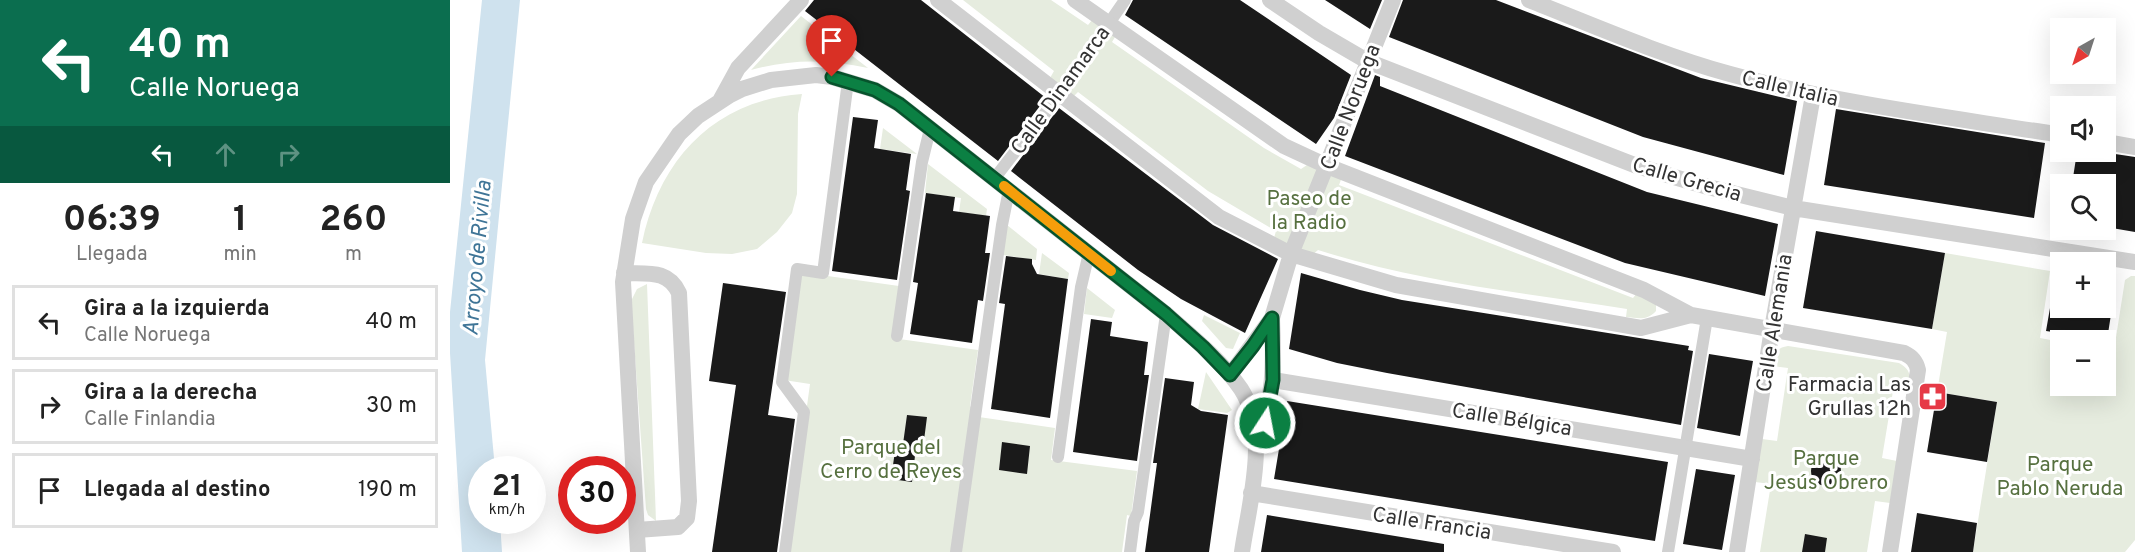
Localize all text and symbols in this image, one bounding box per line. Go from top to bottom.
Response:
pin [806,15,857,77]
north arrow [2050,18,2116,84]
map controls [2050,18,2116,396]
text: 40 m [129,20,231,73]
street label: Calle Dinamarca [1005,21,1117,161]
icon: left [30,24,108,102]
icon: arrive [815,24,848,57]
street label: Calle Noruega [1315,41,1388,174]
street label: Calle Italia [1739,65,1841,114]
text: Calle Noruega [129,72,300,106]
button: sound [2050,96,2116,162]
icon: left [146,138,179,171]
icon: ahead [209,138,242,171]
icon: right [272,138,305,171]
street label: Calle Grecia [1629,152,1744,209]
button: search [2050,174,2116,240]
water label: Arroyo de Rivilla [458,179,499,337]
park label: Paseo de la Radio [1267,186,1351,237]
text: 06:39 [63,198,161,244]
text: 1 [233,198,247,244]
text: 260 [320,198,387,244]
text: Llegada [76,242,148,268]
text: min [224,242,257,268]
text: m [345,242,362,268]
street label: Calle Alemania [1751,252,1800,394]
button: + [2050,252,2116,318]
text: Gira a la izquierda [84,296,270,323]
icon: left [33,306,66,339]
text: 40 m [365,309,417,336]
text: Calle Noruega [84,323,210,349]
button: − [2050,330,2116,396]
place label: Farmacia Las Grullas 12h [1788,372,1911,423]
text: Gira a la derecha [84,380,257,407]
pharmacy icon: Farmacia Las Grullas 12h [1916,380,1948,412]
icon: right [33,390,66,423]
position arrow [1233,391,1297,455]
text: 30 m [366,393,417,420]
street label: Calle Bélgica [1450,398,1574,443]
text: Calle Finlandia [84,407,215,433]
park label: Parque del Cerro de Reyes [820,435,962,486]
park label: Parque Jesús Obrero [1764,446,1888,497]
park label: Parque Pablo Neruda [1997,452,2123,503]
speed limit sign: 30 [558,456,636,534]
text: 21 [492,469,522,506]
icon: arrive [33,474,66,507]
text: Llegada al destino [84,477,270,504]
text: 190 m [358,477,417,504]
text: km/h [489,501,525,520]
street label: Calle Francia [1370,502,1493,547]

